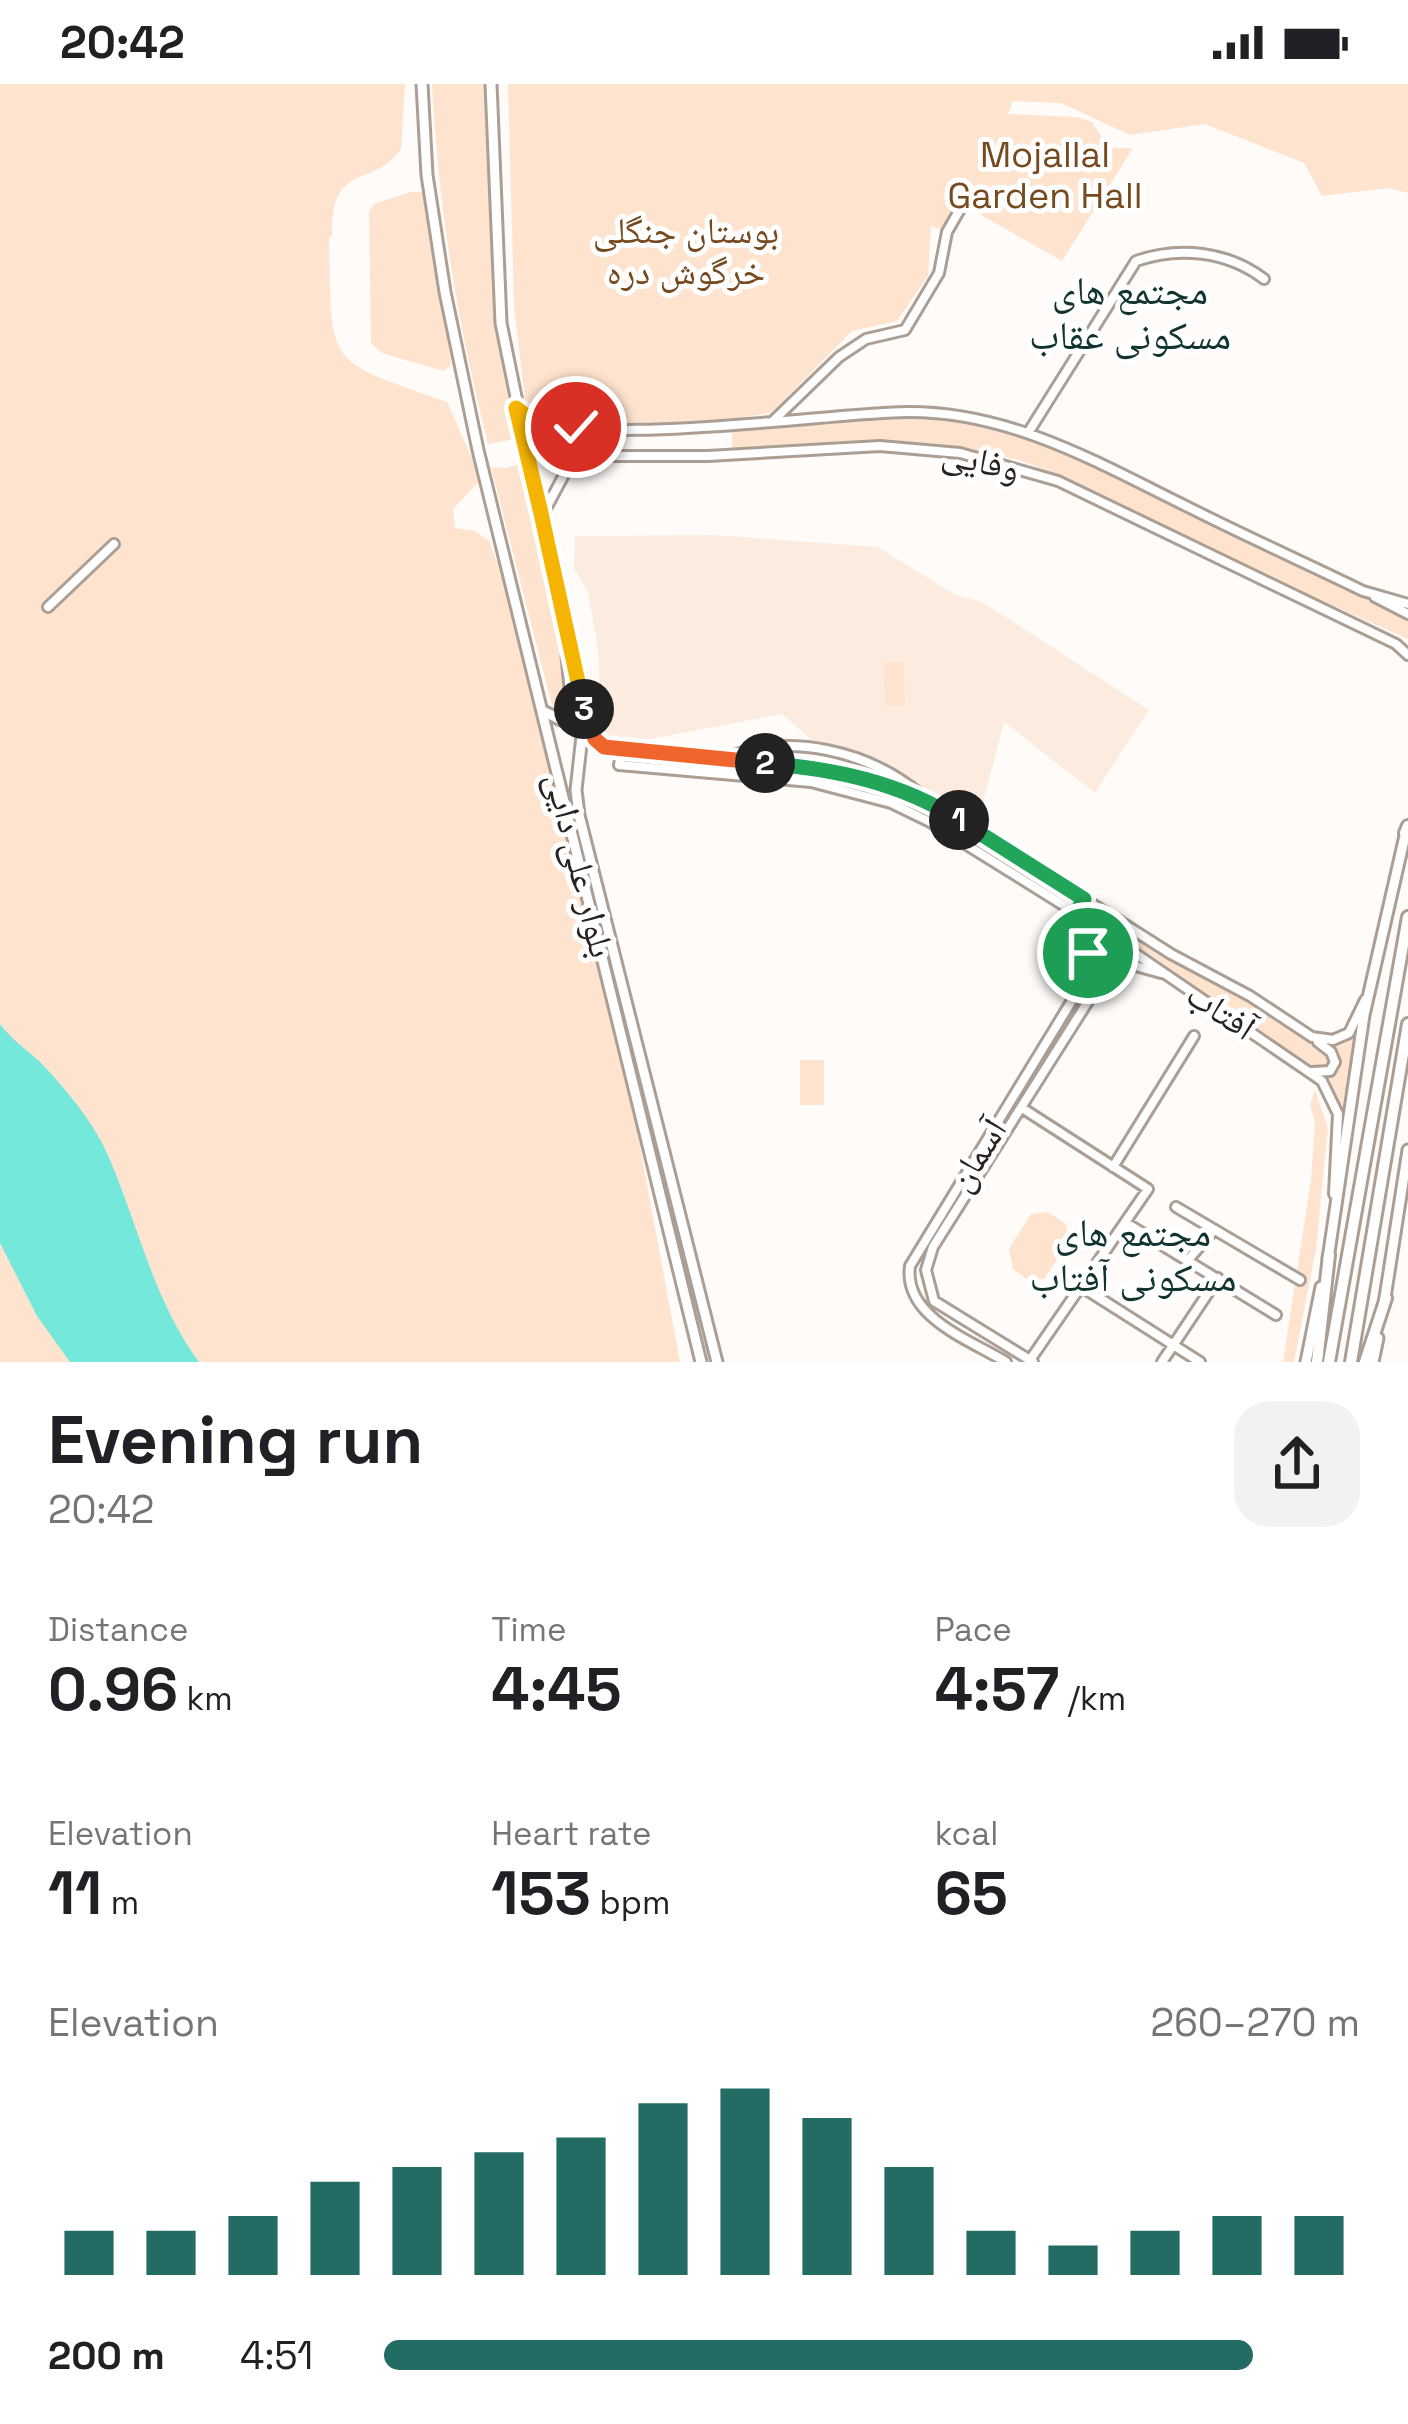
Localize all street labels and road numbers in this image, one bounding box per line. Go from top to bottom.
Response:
street label: وفایی [938,430,1024,492]
street label: بلوار علی دایی [535,768,625,962]
street label: آفتاب [1178,971,1265,1051]
street label: آسمان [937,1109,1017,1200]

